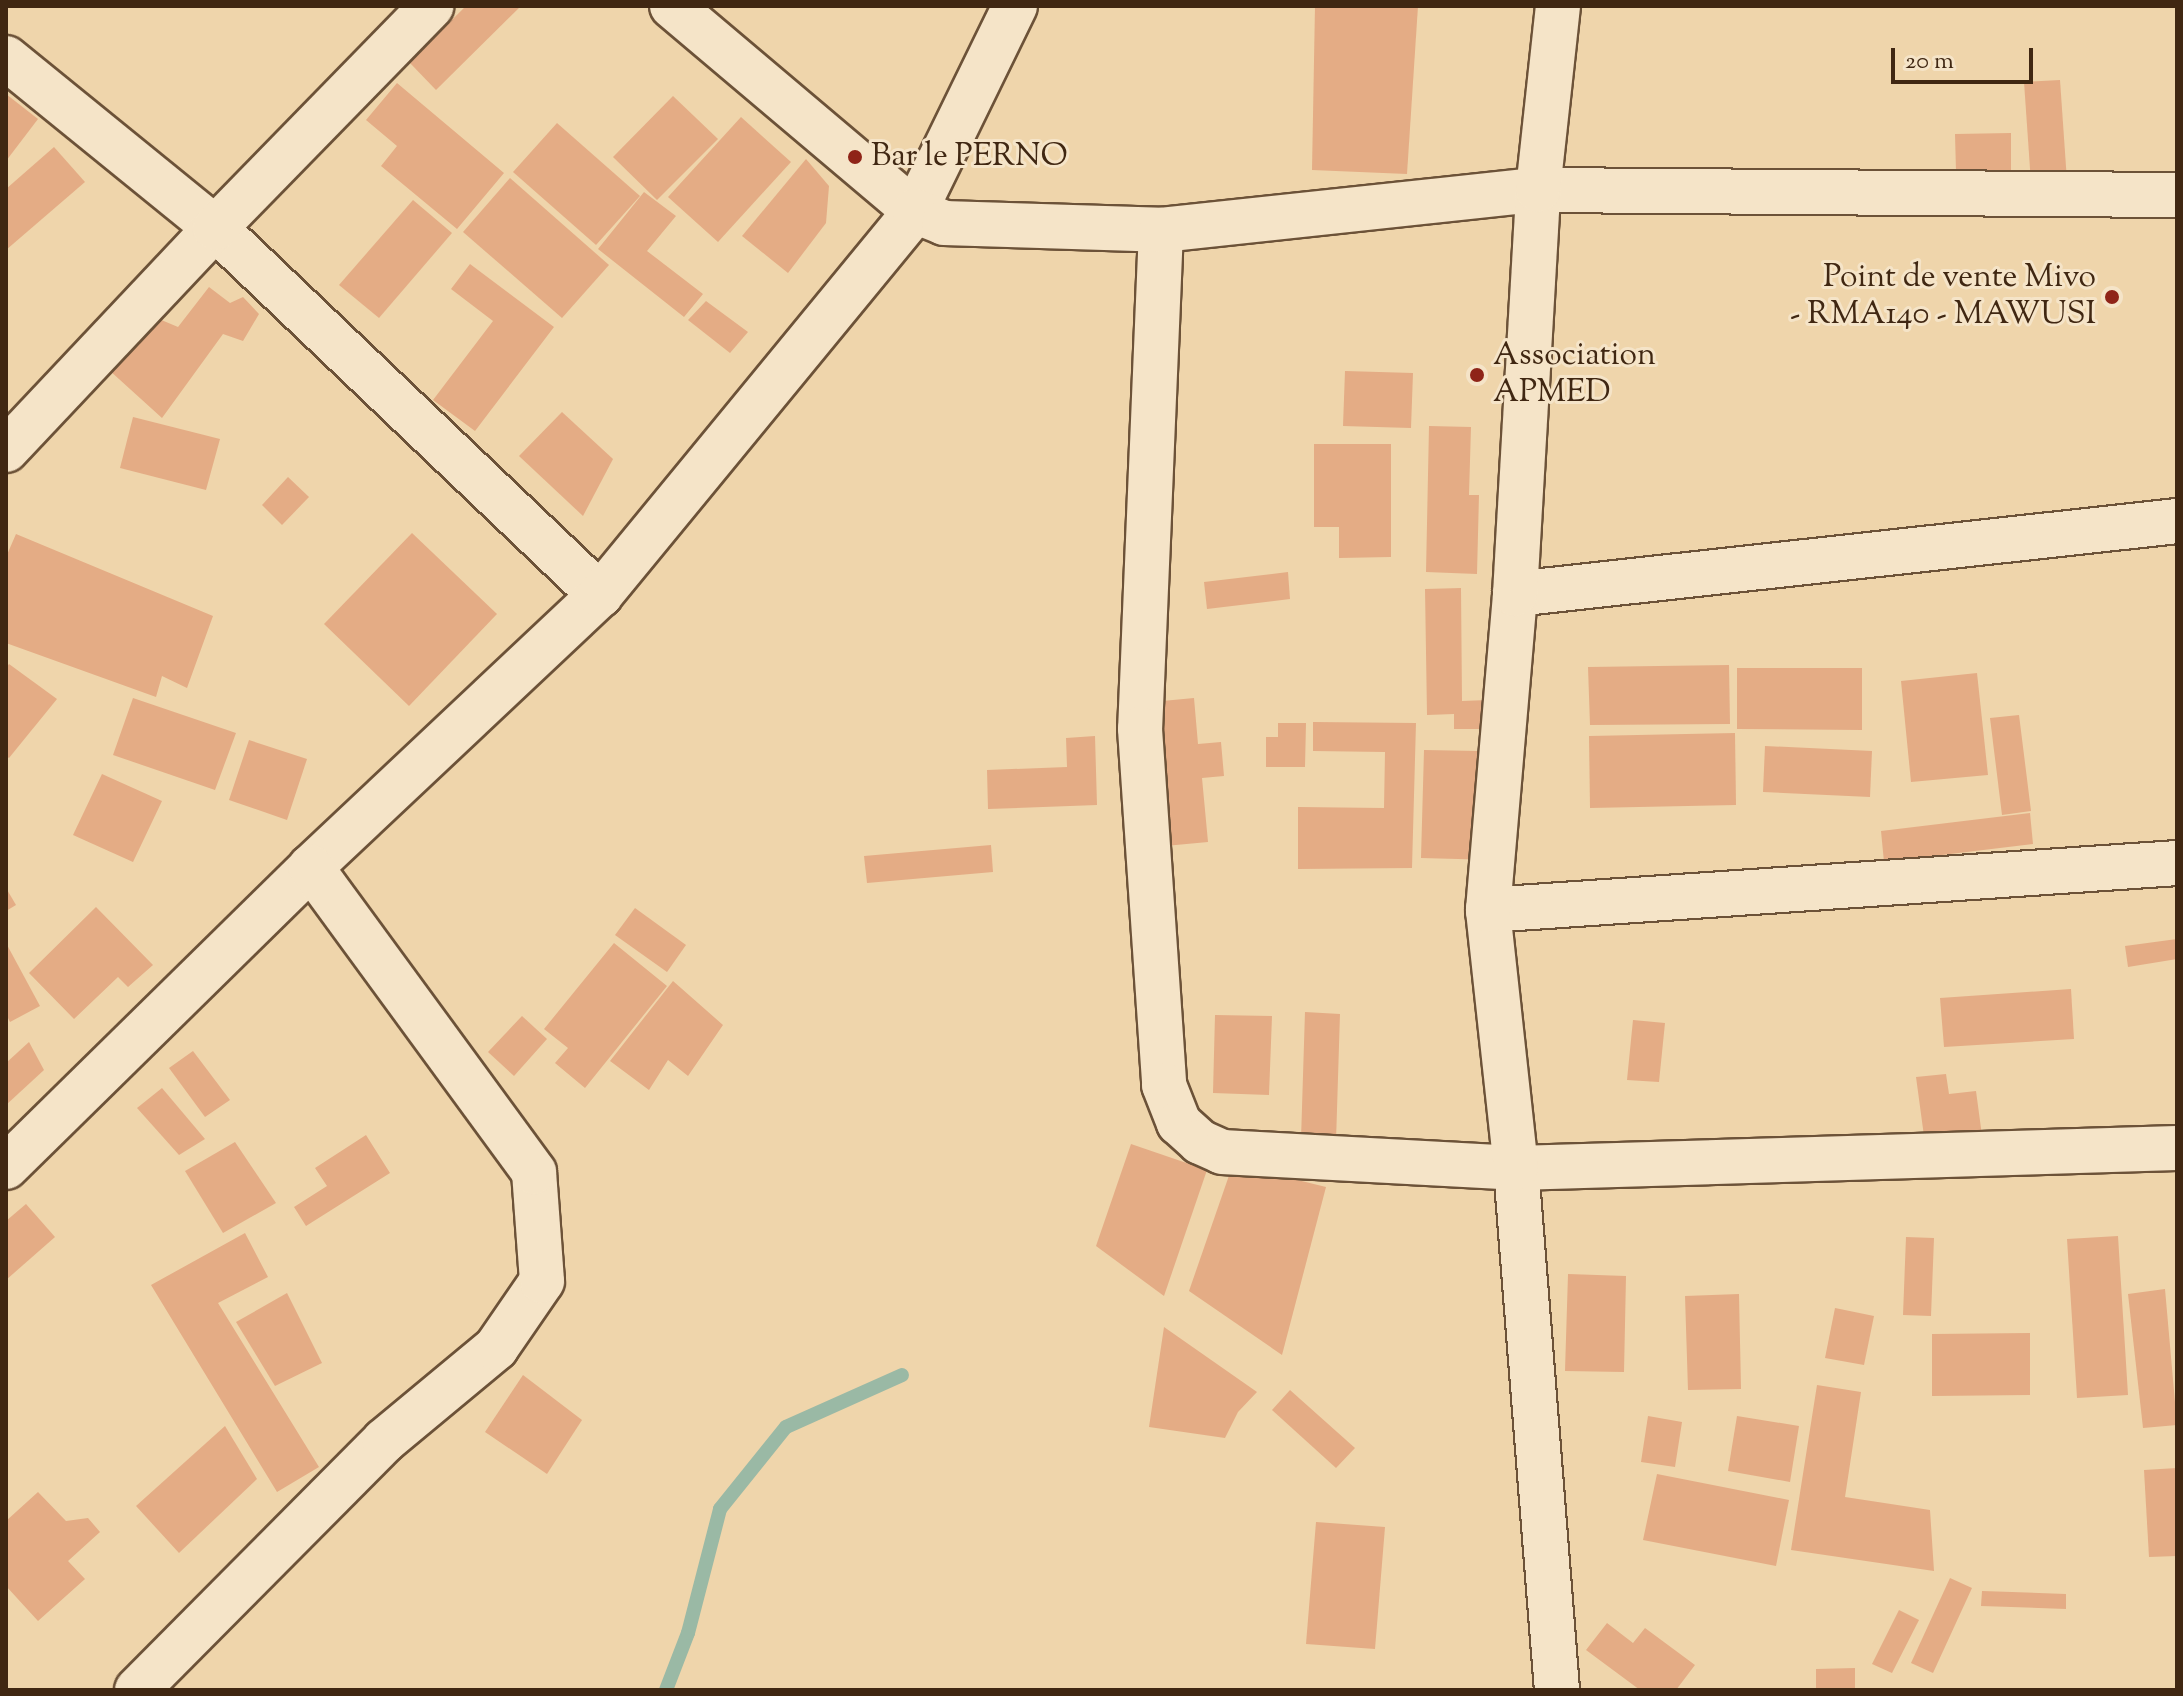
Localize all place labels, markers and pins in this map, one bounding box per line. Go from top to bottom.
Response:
place label: Bar le PERNO [871,138,1068,176]
marker: Bar le PERNO [846,148,864,166]
place label: Point de vente Mivo - RMA140 - MAWUSI [1790,260,2096,335]
marker: Point de vente Mivo - RMA140 - MAWUSI [2103,288,2121,306]
place label: Association APMED [1493,338,1656,413]
marker: Association APMED [1468,366,1486,384]

